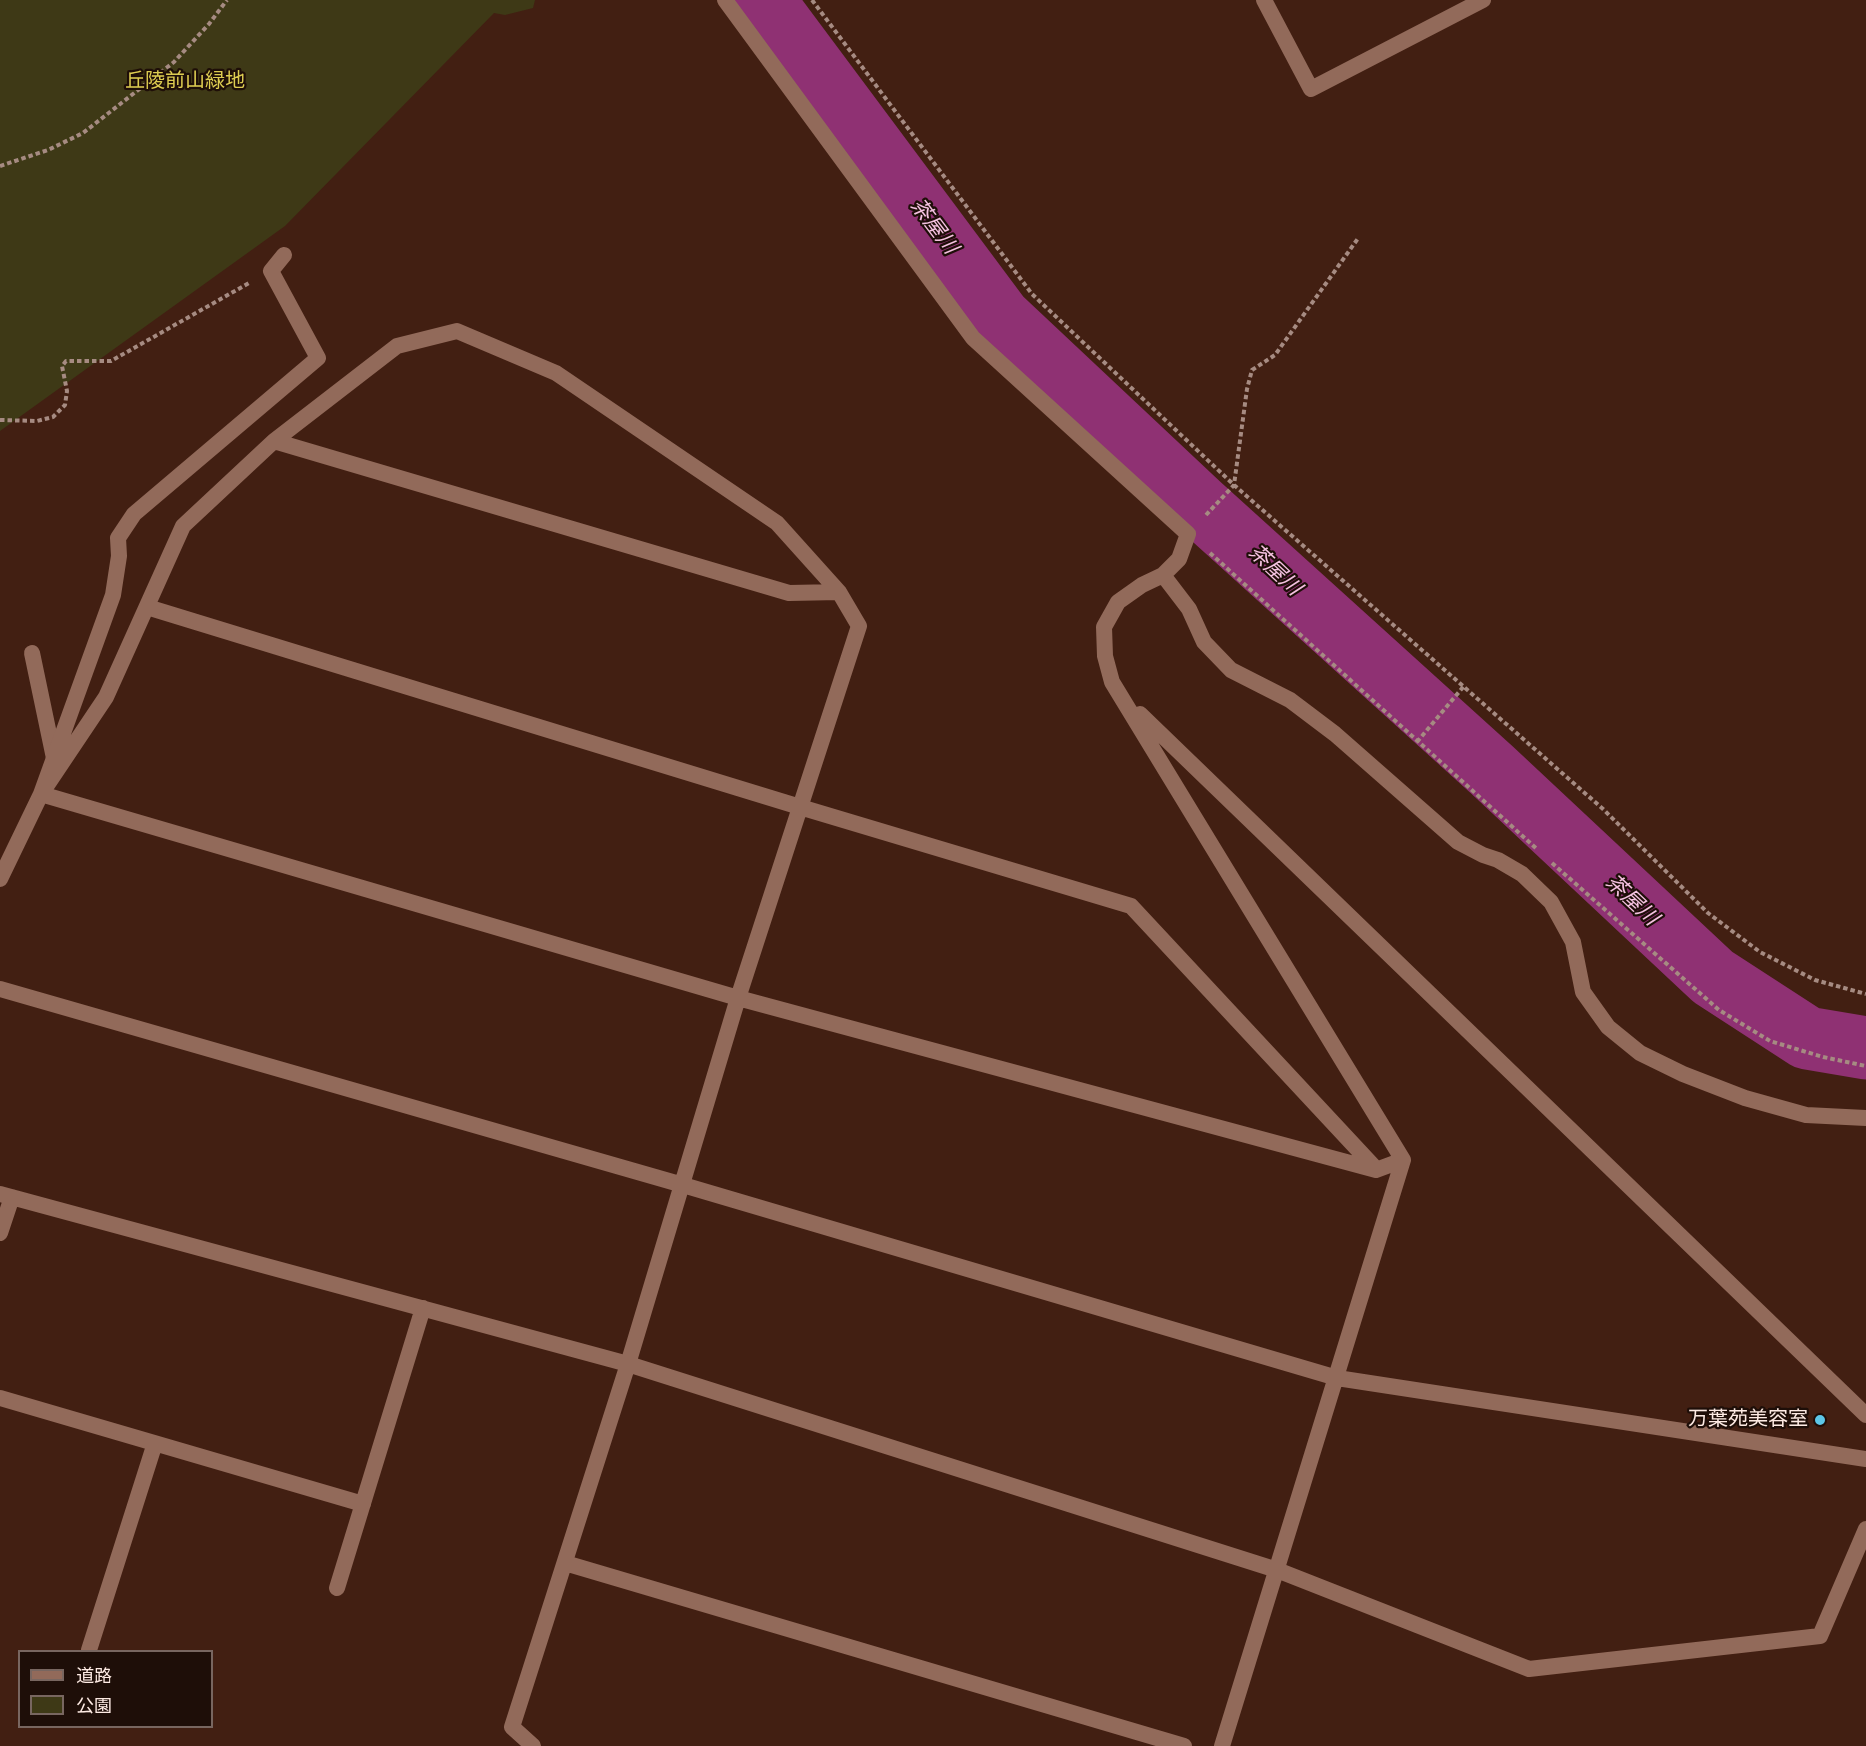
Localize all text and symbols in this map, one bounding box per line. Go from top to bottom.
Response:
park label: 丘陵前山緑地 [125,70,245,94]
water label: 茶屋川 [904,194,962,260]
water label: 茶屋川 [1242,540,1306,602]
water label: 茶屋川 [1599,870,1663,932]
place label: 万葉苑美容室 [1688,1408,1808,1432]
marker: 万葉苑美容室 [1813,1413,1827,1427]
legend [18,1650,213,1728]
text: 道路 [76,1663,112,1688]
text: 公園 [76,1693,112,1718]

